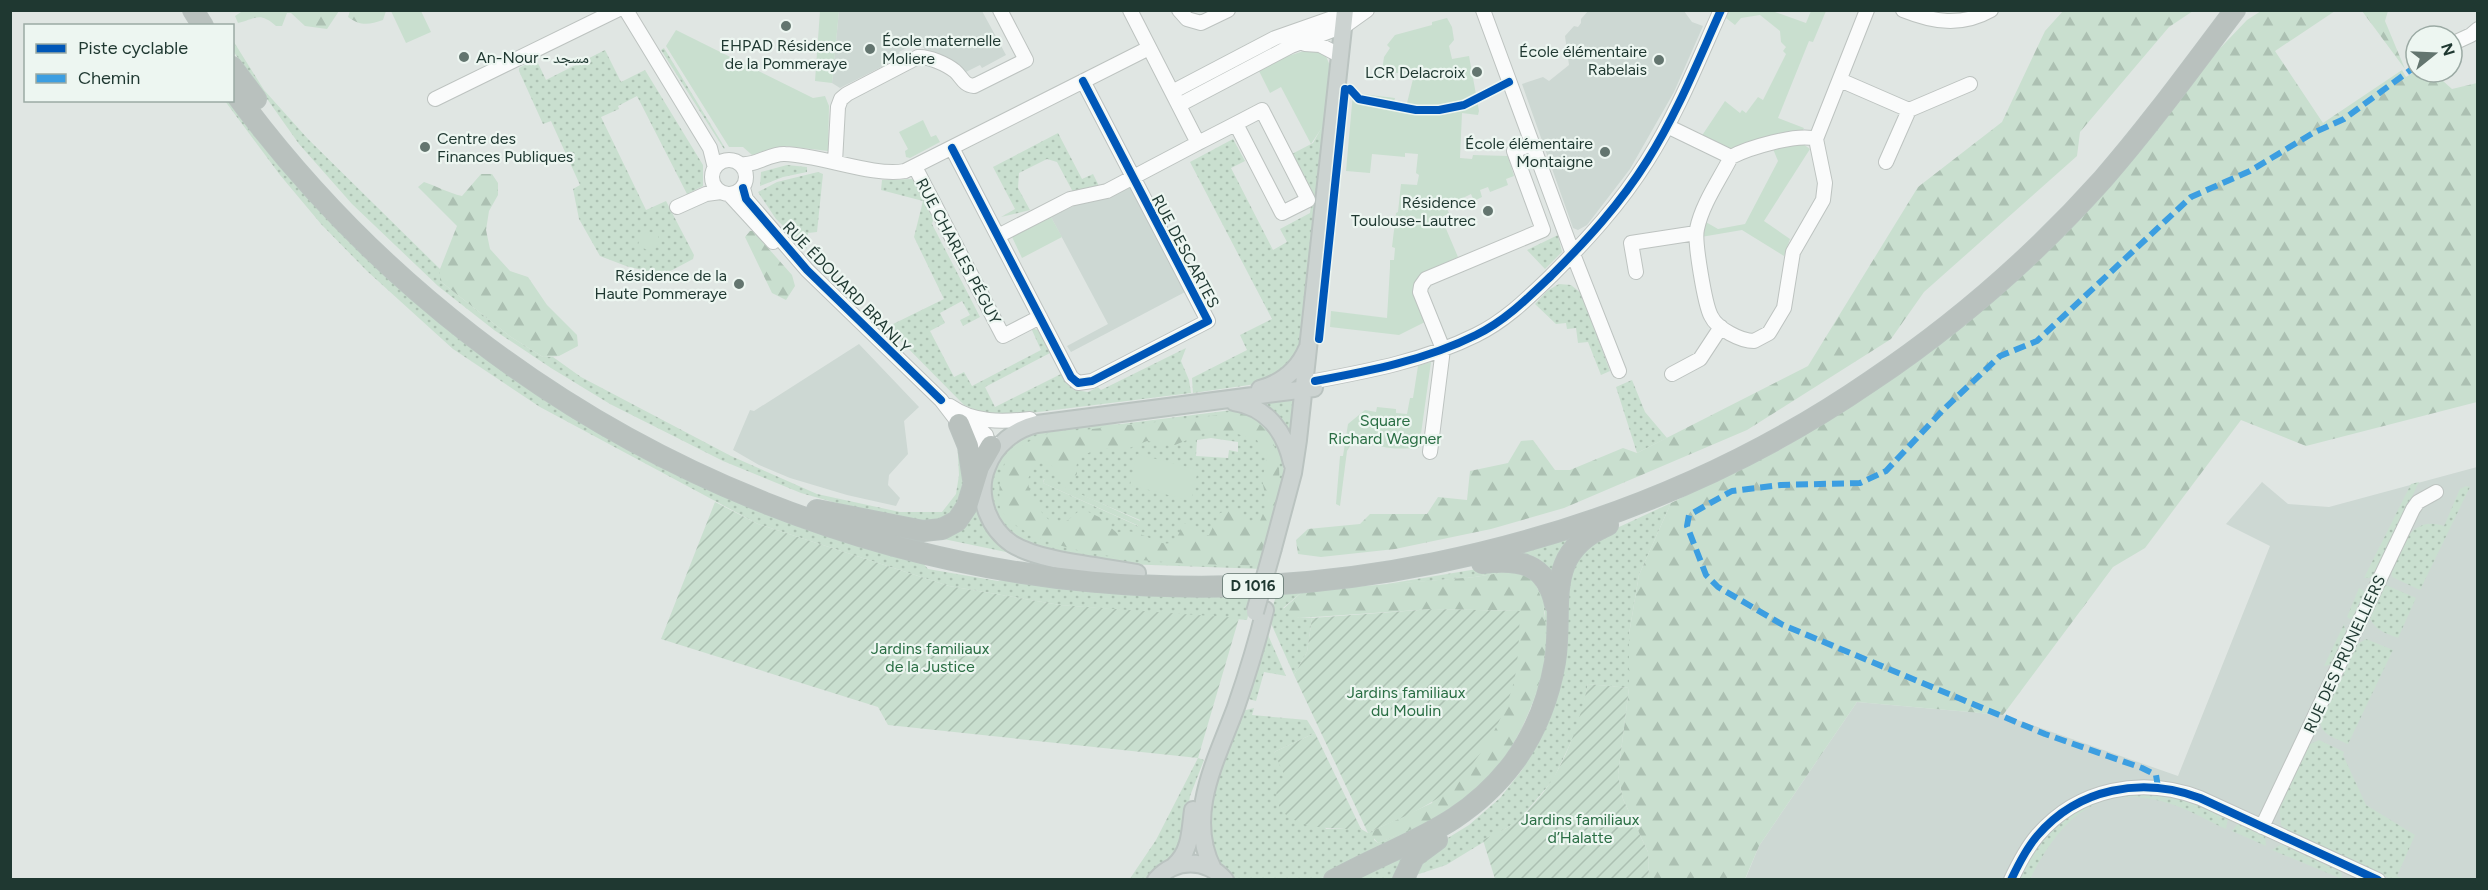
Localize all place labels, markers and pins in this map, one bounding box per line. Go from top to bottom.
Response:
marker: EHPAD Résidence de la Pommeraye [779,19,793,33]
place label: École maternelle Moliere [882,31,1001,68]
place label: EHPAD Résidence de la Pommeraye [721,36,852,73]
marker: École maternelle Moliere [863,42,877,56]
place label: École élémentaire Rabelais [1519,42,1647,79]
place label: An-Nour - مسجد [476,48,589,67]
marker: An-Nour - مسجد [457,50,471,64]
marker: École élémentaire Rabelais [1652,53,1666,67]
place label: LCR Delacroix [1365,63,1465,82]
marker: LCR Delacroix [1470,65,1484,79]
place label: Centre des Finances Publiques [437,129,573,166]
place label: École élémentaire Montaigne [1465,134,1593,171]
marker: Centre des Finances Publiques [418,140,432,154]
marker: École élémentaire Montaigne [1598,145,1612,159]
place label: Résidence Toulouse-Lautrec [1351,193,1476,230]
marker: Résidence Toulouse-Lautrec [1481,204,1495,218]
place label: Résidence de la Haute Pommeraye [594,266,727,303]
marker: Résidence de la Haute Pommeraye [732,277,746,291]

